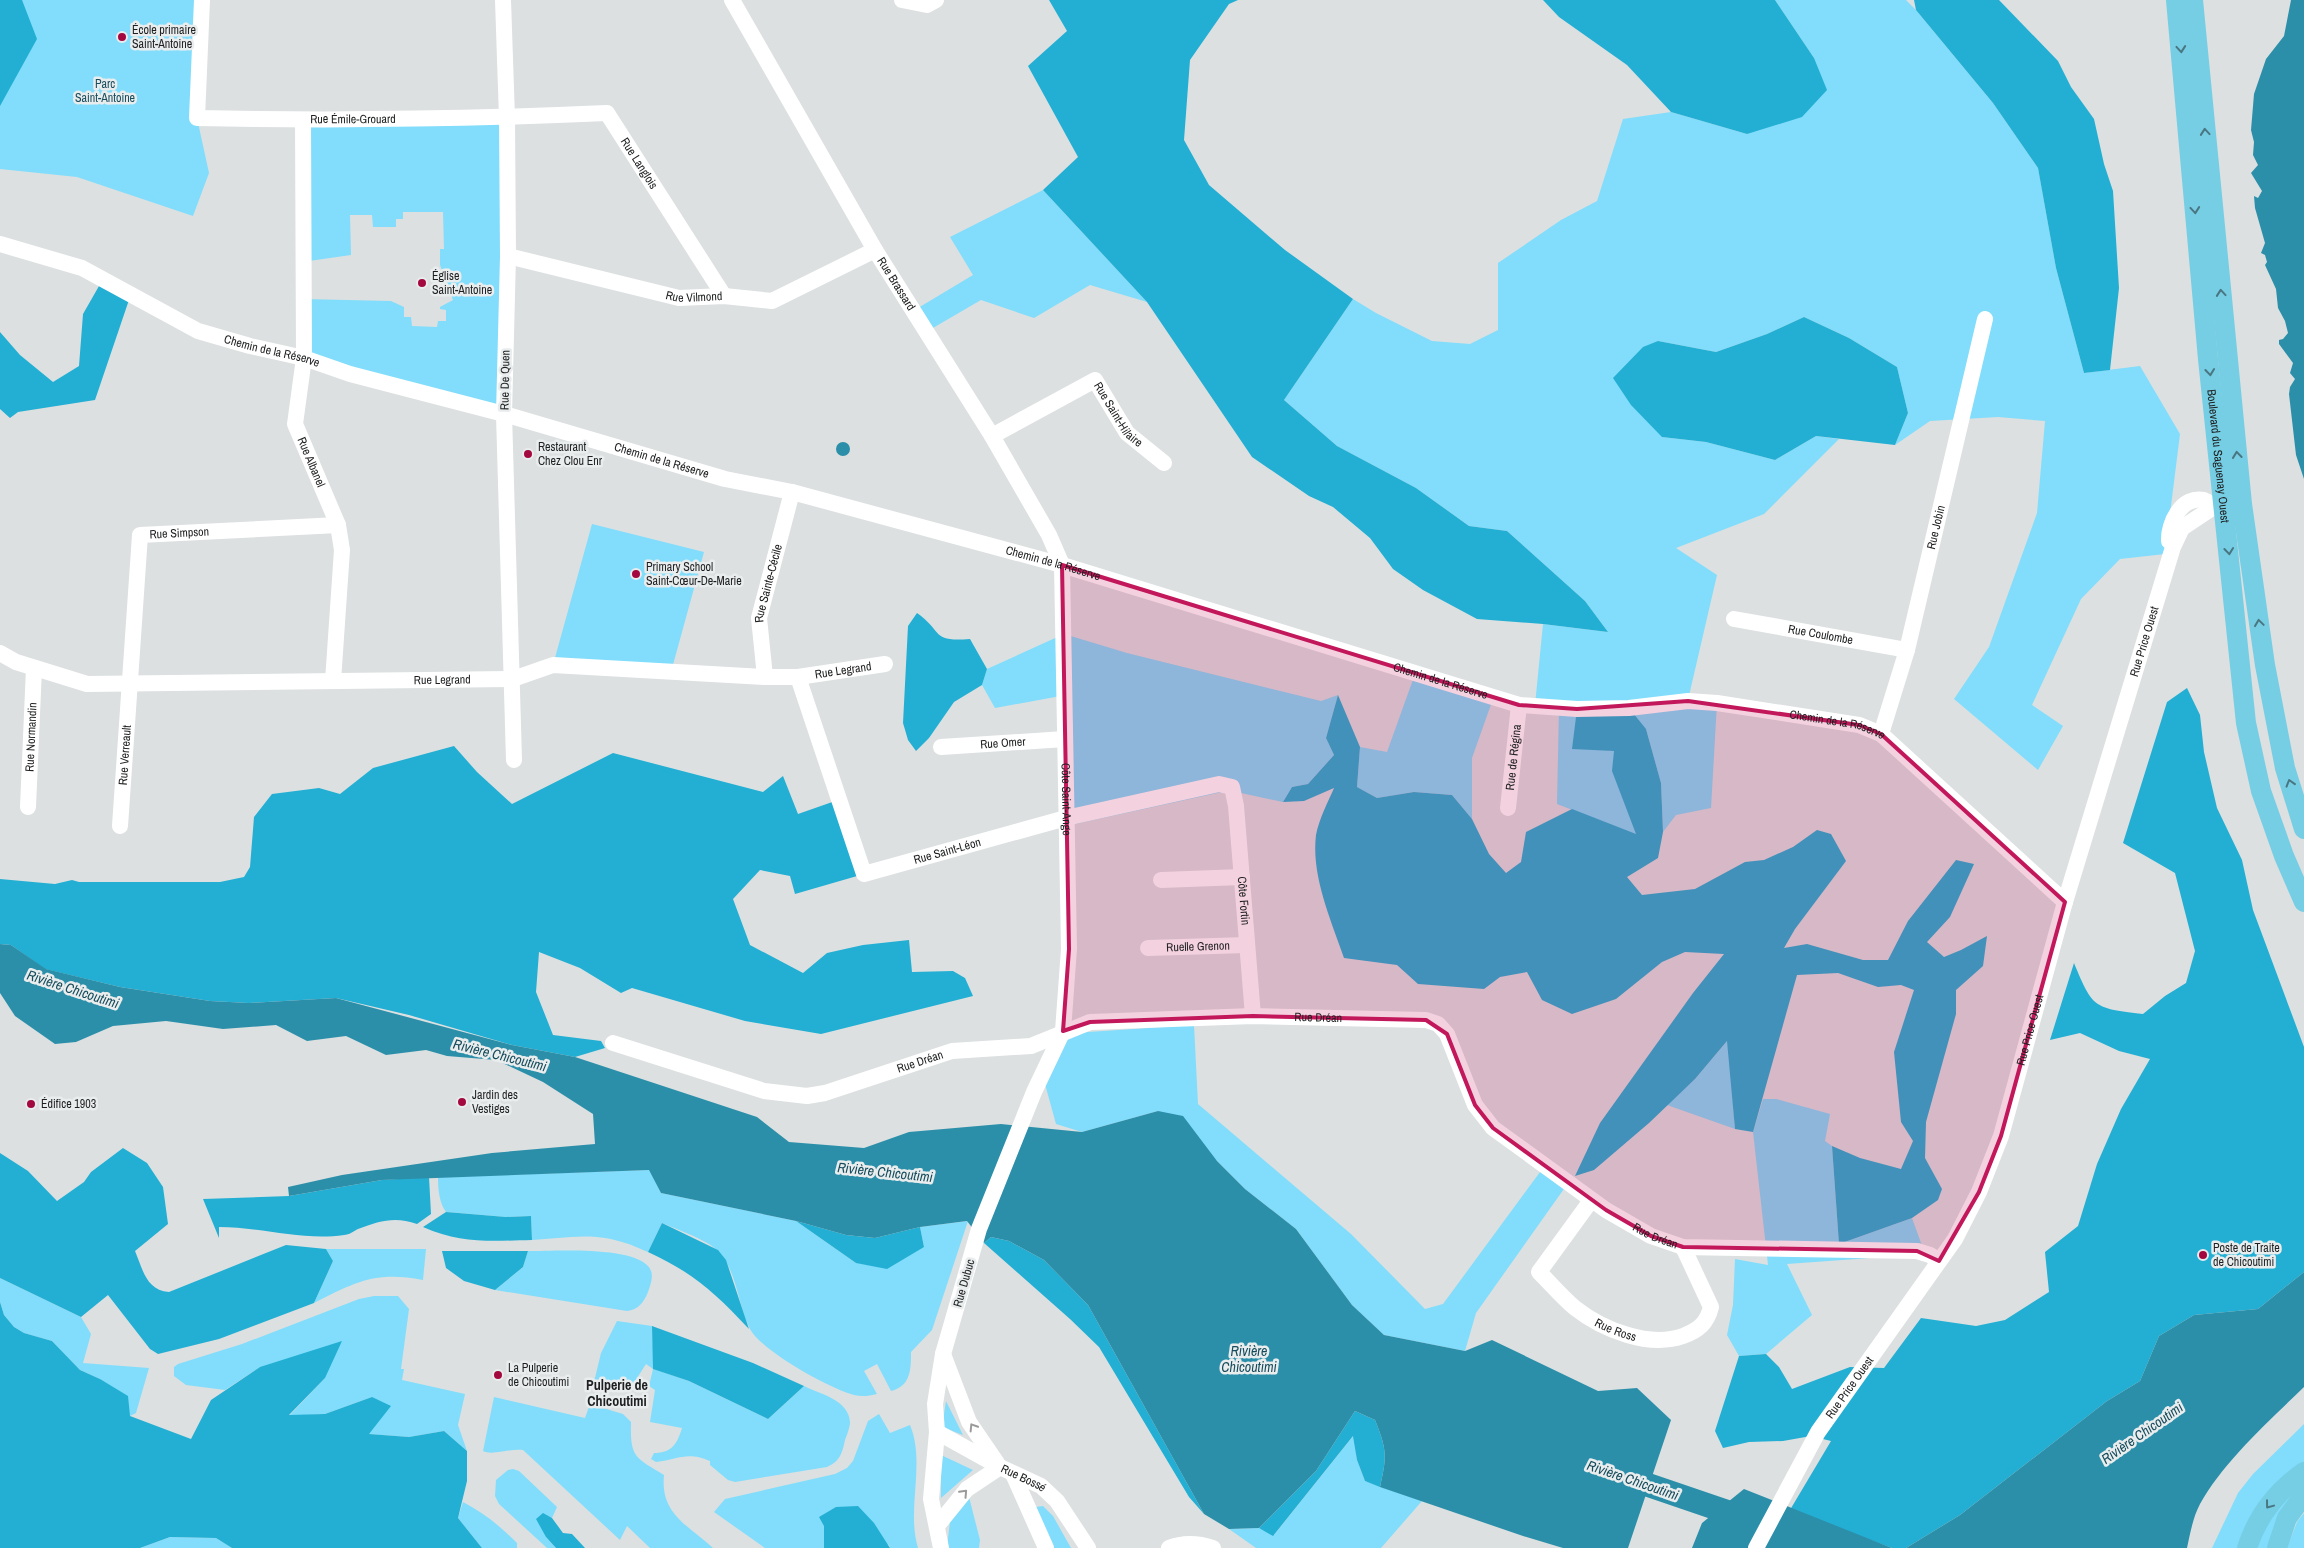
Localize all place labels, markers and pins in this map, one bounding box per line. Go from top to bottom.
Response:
place label: École primaire Saint-Antoine [132,22,196,52]
marker: École primaire Saint-Antoine [116,31,128,43]
place label: Église Saint-Antoine [432,268,492,298]
marker: Église Saint-Antoine [416,277,428,289]
place label: Restaurant Chez Clou Enr [538,439,603,469]
marker: Restaurant Chez Clou Enr [522,448,534,460]
place label: Primary School Saint-Cœur-De-Marie [646,559,742,589]
marker: Primary School Saint-Cœur-De-Marie [630,568,642,580]
place label: Jardin des Vestiges [472,1087,518,1117]
place label: Édifice 1903 [41,1096,96,1112]
marker: Jardin des Vestiges [456,1096,468,1108]
marker: Édifice 1903 [25,1098,37,1110]
place label: Poste de Traite de Chicoutimi [2213,1240,2280,1270]
marker: Poste de Traite de Chicoutimi [2197,1249,2209,1261]
place label: La Pulperie de Chicoutimi [508,1360,569,1390]
marker: La Pulperie de Chicoutimi [492,1369,504,1381]

